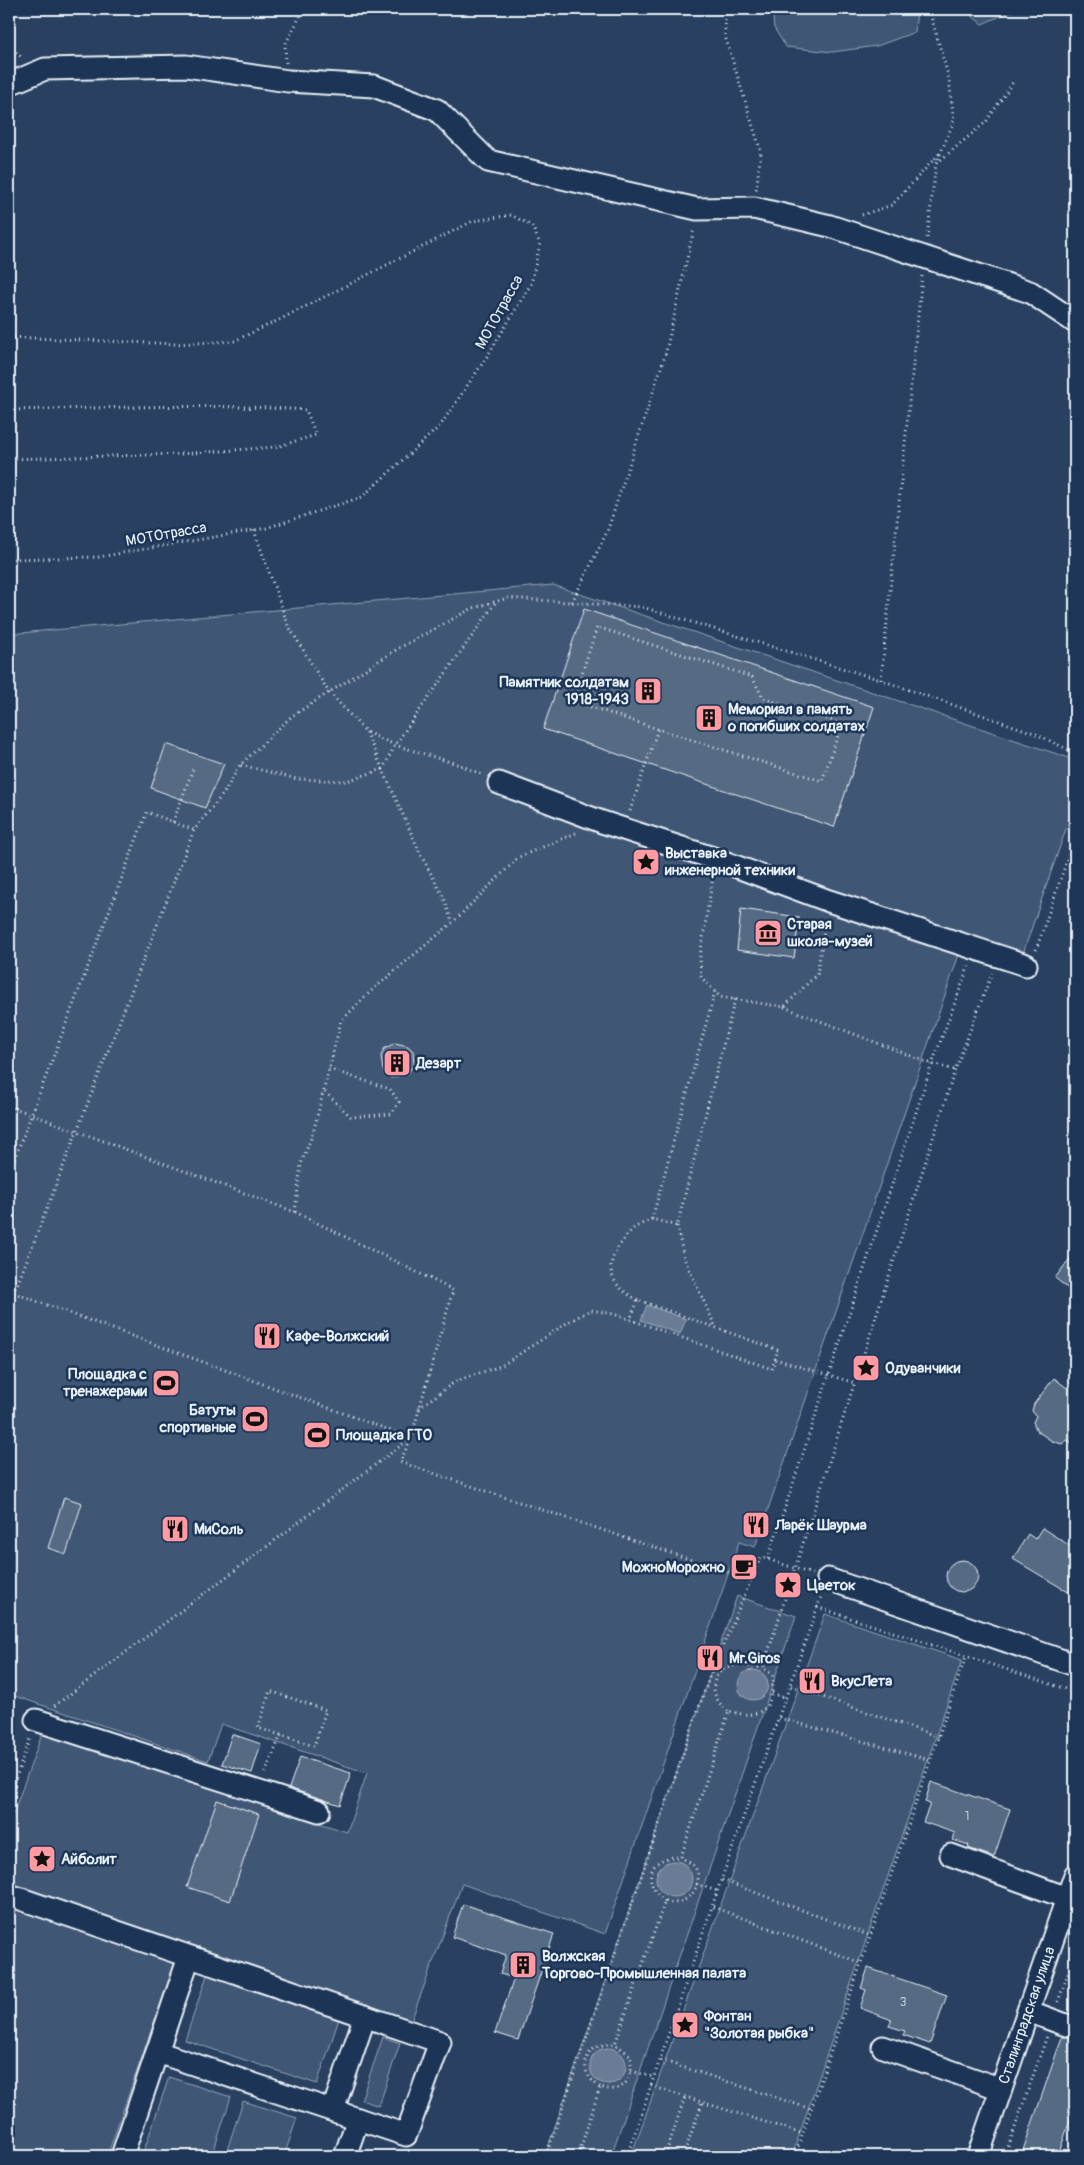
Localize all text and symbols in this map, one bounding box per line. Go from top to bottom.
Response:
street label: МОТОтрасса [471,272,528,353]
street label: МОТОтрасса [124,518,208,551]
place label: Памятник солдатам 1918-1943 [500,673,629,709]
building icon: Памятник солдатам 1918-1943 [633,676,663,706]
place label: Мемориал в память о погибших солдатах [727,700,865,736]
building icon: Мемориал в память о погибших солдатах [694,703,724,733]
place label: Выставка инженерной техники [664,844,795,880]
place icon: Выставка инженерной техники [631,847,661,877]
place label: Старая школа-музей [787,915,873,951]
museum icon: Старая школа-музей [753,918,783,948]
building icon: Дезарт [382,1048,412,1078]
place label: Дезарт [415,1054,462,1073]
restaurant icon: Кафе-Волжский [252,1321,282,1351]
place label: Кафе-Волжский [286,1327,389,1346]
place icon: Одуванчики [851,1353,881,1383]
place label: Одуванчики [885,1359,961,1378]
place label: Площадка с тренажерами [63,1365,147,1401]
sports icon: Площадка с тренажерами [151,1368,181,1398]
place label: Батуты спортивные [159,1401,237,1437]
sports icon: Батуты спортивные [240,1404,270,1434]
sports icon: Площадка ГТО [302,1420,332,1450]
place label: Площадка ГТО [336,1426,433,1445]
restaurant icon: Ларёк Шаурма [741,1510,771,1540]
restaurant icon: МиСоль [160,1514,190,1544]
place label: Ларёк Шаурма [774,1516,867,1535]
place label: МиСоль [194,1520,244,1539]
cafe icon: МожноМорожно [729,1552,759,1582]
place label: МожноМорожно [622,1558,725,1577]
place icon: Цветок [773,1570,803,1600]
place label: Цветок [807,1576,856,1595]
restaurant icon: Mr.Giros [695,1643,725,1673]
place label: Mr.Giros [729,1649,780,1668]
restaurant icon: ВкусЛета [797,1666,827,1696]
place label: ВкусЛета [831,1672,892,1691]
house number: 1 [965,1809,969,1824]
place icon: Айболит [27,1844,57,1874]
place label: Айболит [61,1850,117,1869]
street label: Сталинградская улица [995,1944,1060,2087]
place label: Волжская Торгово-Промышленная палата [541,1947,746,1983]
building icon: Волжская Торгово-Промышленная палата [508,1950,538,1980]
house number: 3 [900,1995,907,2010]
place label: Фонтан "Золотая рыбка" [703,2007,814,2043]
place icon: Фонтан "Золотая рыбка" [670,2010,700,2040]

